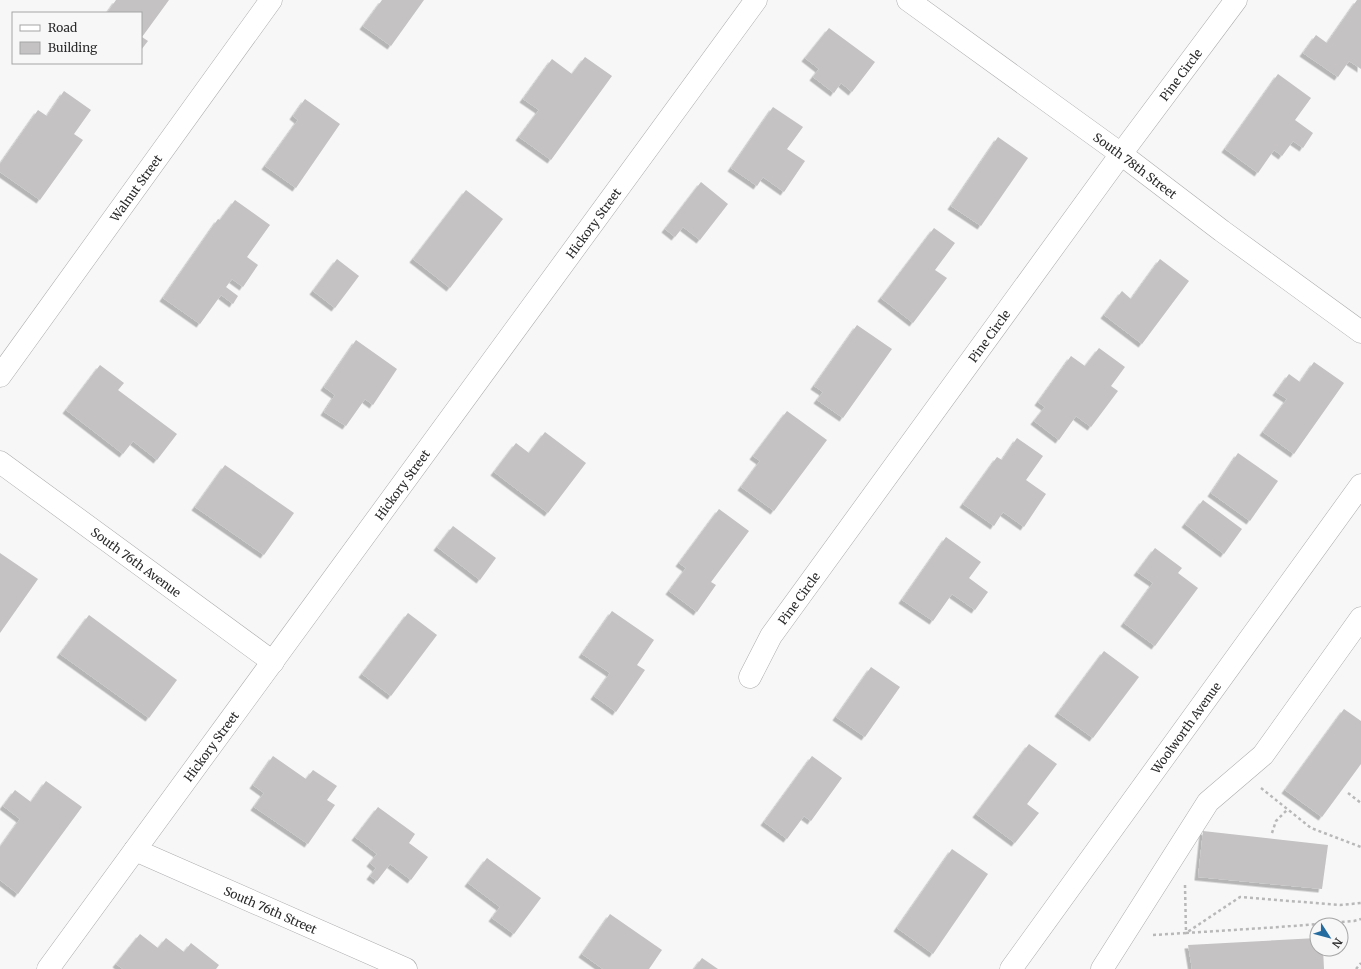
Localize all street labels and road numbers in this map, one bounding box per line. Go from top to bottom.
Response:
street label: Pine Circle [1156,45,1205,104]
street label: South 78th Street [1091,129,1180,202]
street label: Walnut Street [106,151,165,225]
street label: Hickory Street [562,185,624,261]
street label: Pine Circle [965,307,1013,365]
street label: Hickory Street [371,446,433,523]
street label: South 76th Avenue [88,524,184,600]
street label: Pine Circle [774,569,823,627]
street label: Woolworth Avenue [1147,679,1224,777]
street label: Hickory Street [180,708,242,784]
street label: South 76th Street [222,882,320,937]

